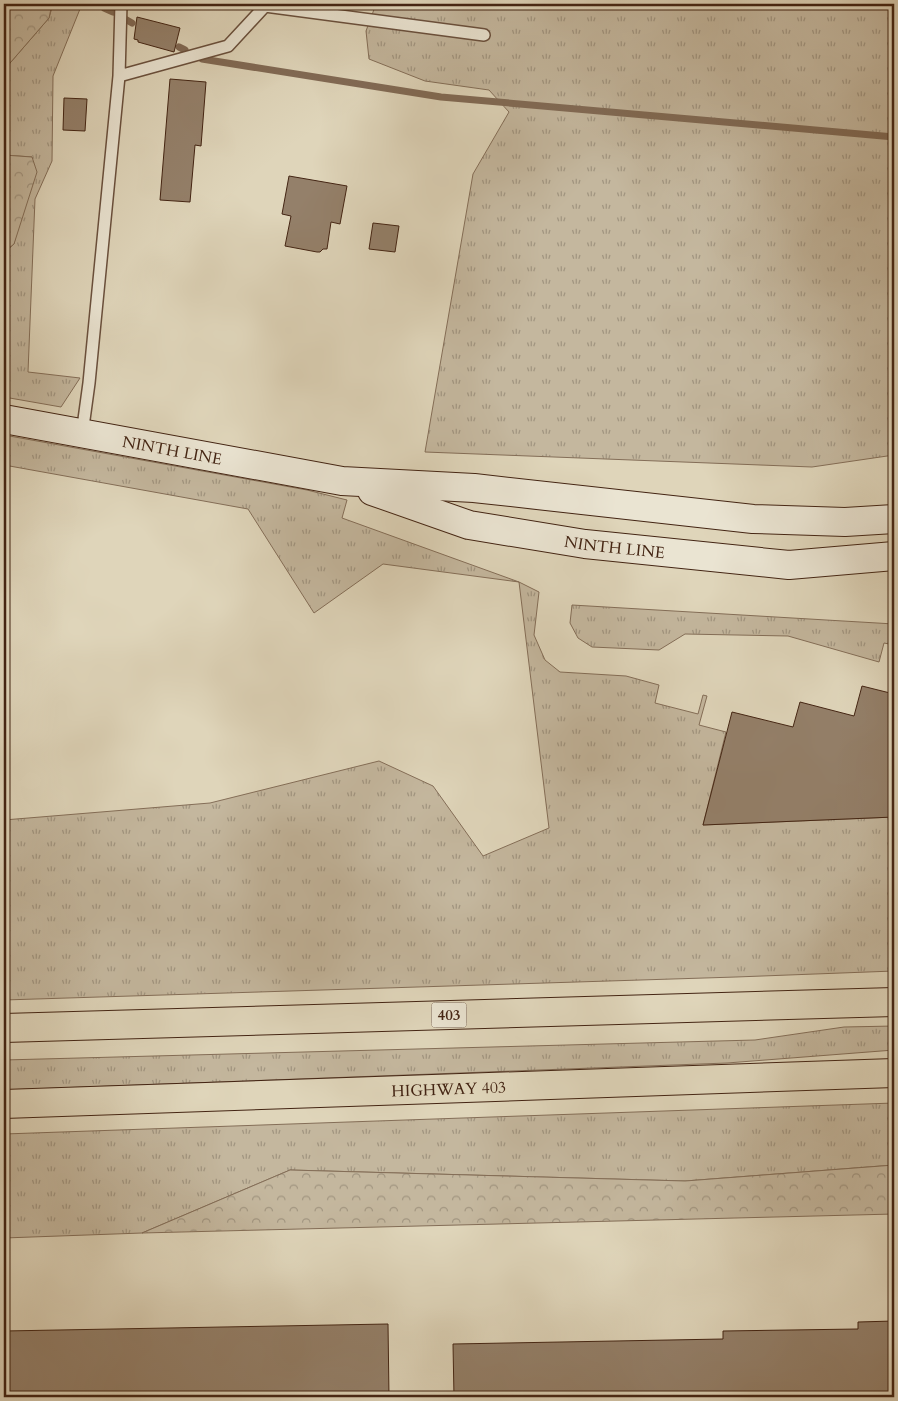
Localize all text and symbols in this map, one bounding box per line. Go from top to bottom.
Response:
street label: NINTH LINE [120,431,224,471]
street label: NINTH LINE [563,531,666,564]
road number: 403 [432,1002,466,1028]
street label: HIGHWAY 403 [391,1077,507,1103]

